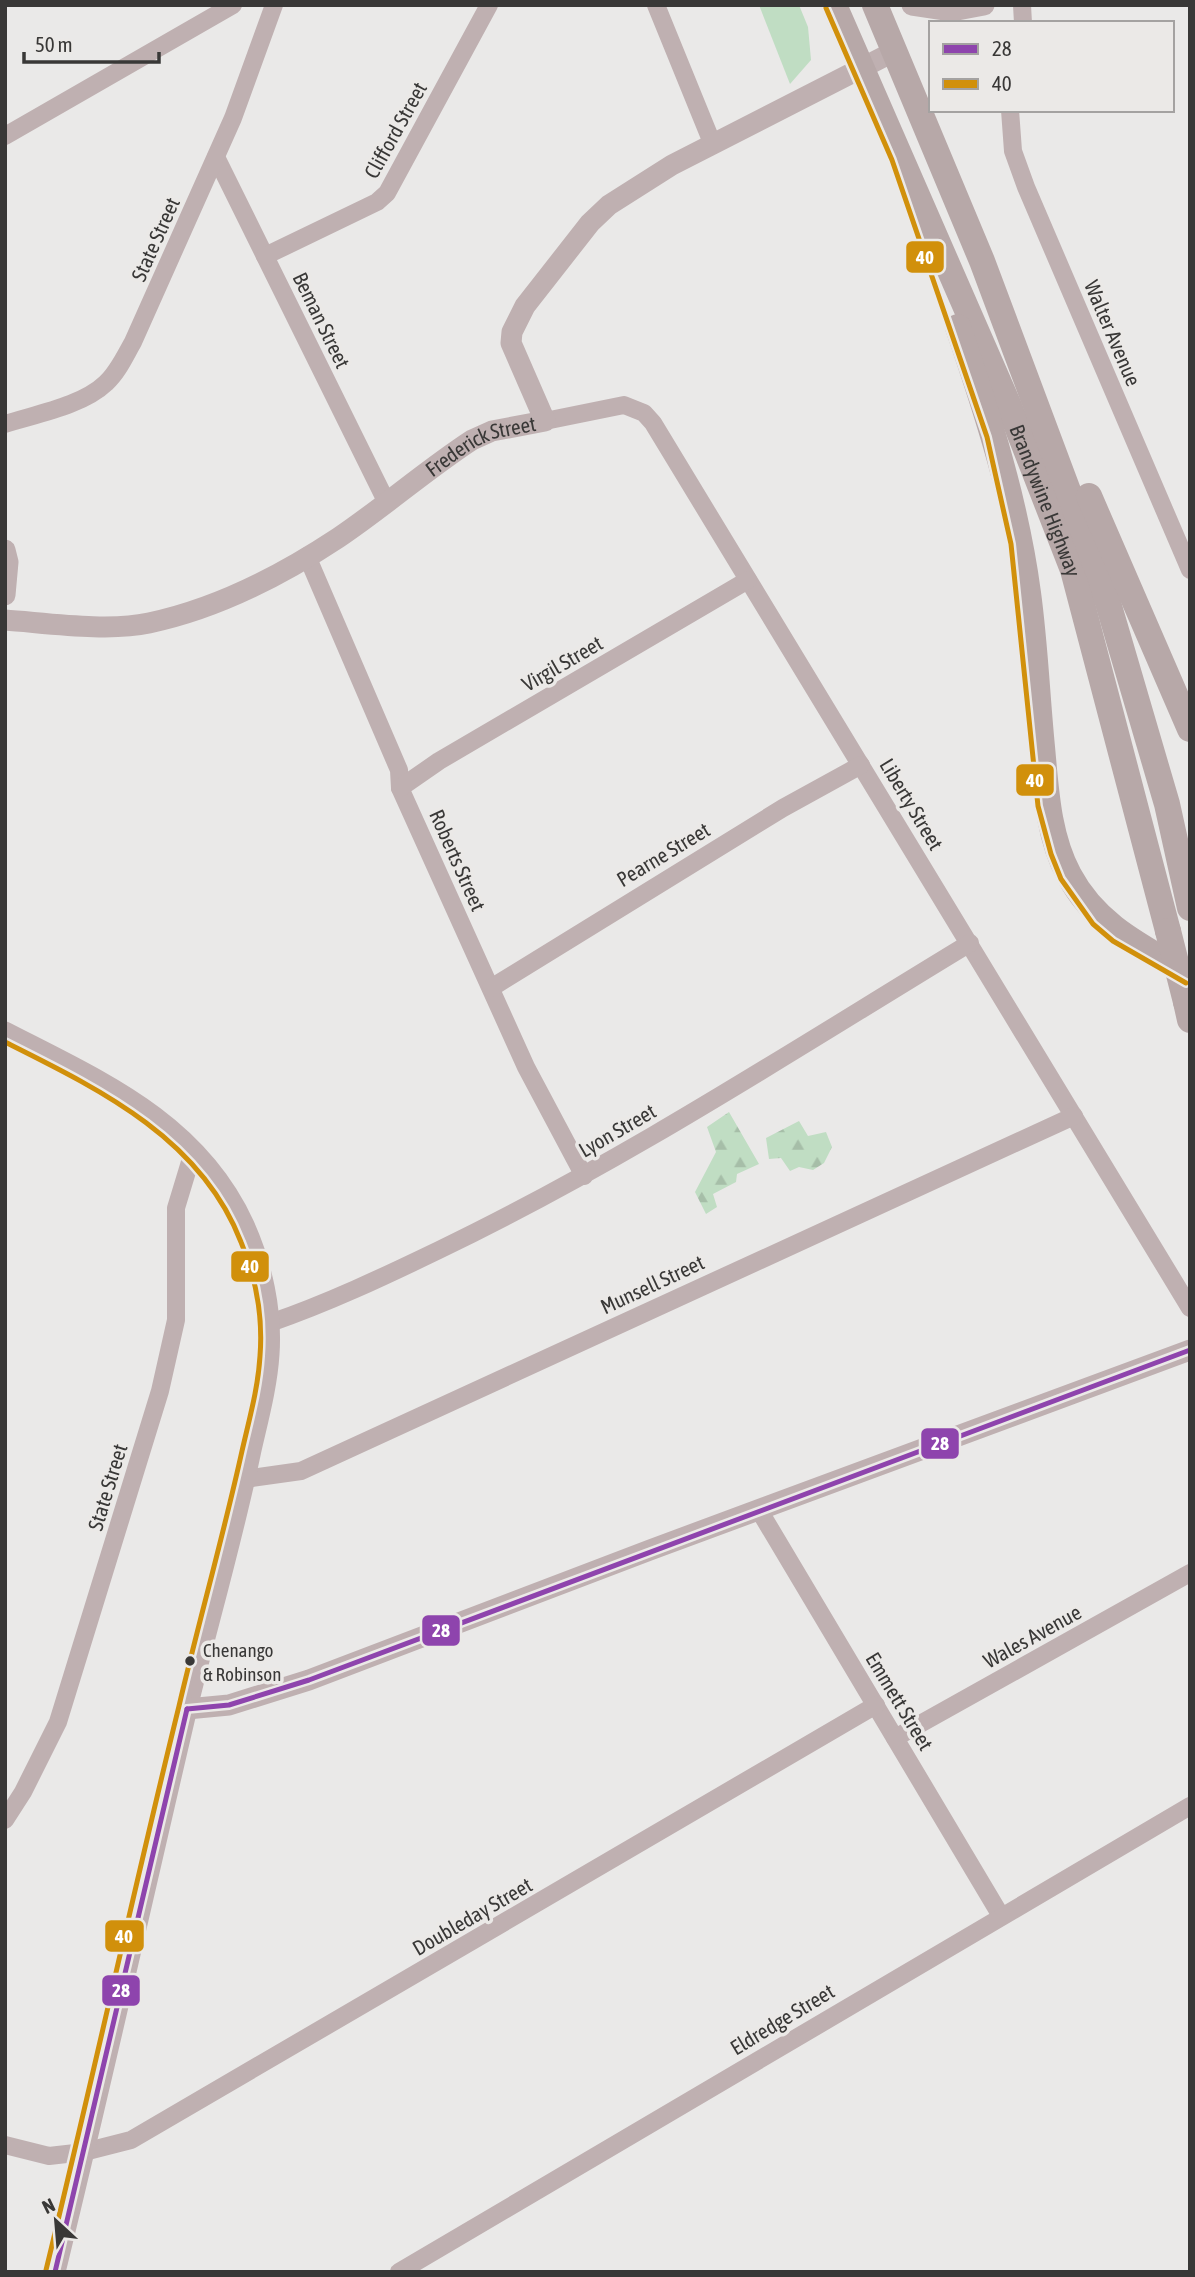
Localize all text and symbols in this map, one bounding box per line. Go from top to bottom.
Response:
scale bar [24,21,159,65]
legend [929,21,1174,112]
text: 50 m [35,32,73,56]
text: 28 [992,36,1012,60]
text: 40 [992,71,1012,95]
street label: Clifford Street [359,78,431,182]
street label: State Street [126,193,184,285]
line badge: 40 [905,240,945,274]
text: 40 [915,246,934,268]
street label: Beman Street [289,268,355,372]
street label: Walter Avenue [1080,277,1146,389]
street label: Frederick Street [421,411,538,481]
street label: Brandywine Highway [1005,421,1086,579]
street label: Virgil Street [517,630,607,696]
street label: Liberty Street [875,754,949,854]
line badge: 40 [1015,763,1055,797]
text: 40 [1025,769,1044,791]
street label: Roberts Street [425,806,491,914]
street label: Pearne Street [612,817,714,891]
street label: Lyon Street [574,1098,660,1162]
line badge: 40 [230,1250,270,1283]
street label: Munsell Street [596,1250,708,1318]
text: 40 [240,1255,259,1277]
line badge: 28 [920,1427,960,1460]
text: 28 [931,1432,949,1454]
street label: State Street [83,1441,131,1533]
street label: Wales Avenue [979,1599,1085,1673]
line badge: 28 [421,1614,461,1647]
text: 28 [432,1619,450,1641]
place label: Chenango & Robinson [203,1639,281,1685]
street label: Emmett Street [861,1648,939,1754]
marker: Chenango & Robinson [183,1654,197,1668]
street label: Doubleday Street [408,1872,536,1960]
line badge: 40 [104,1919,145,1953]
text: 40 [114,1925,133,1947]
line badge: 28 [101,1974,141,2007]
text: 28 [112,1979,130,2001]
street label: Eldredge Street [726,1979,838,2059]
north arrow [21,2186,91,2256]
text: N [39,2193,58,2218]

